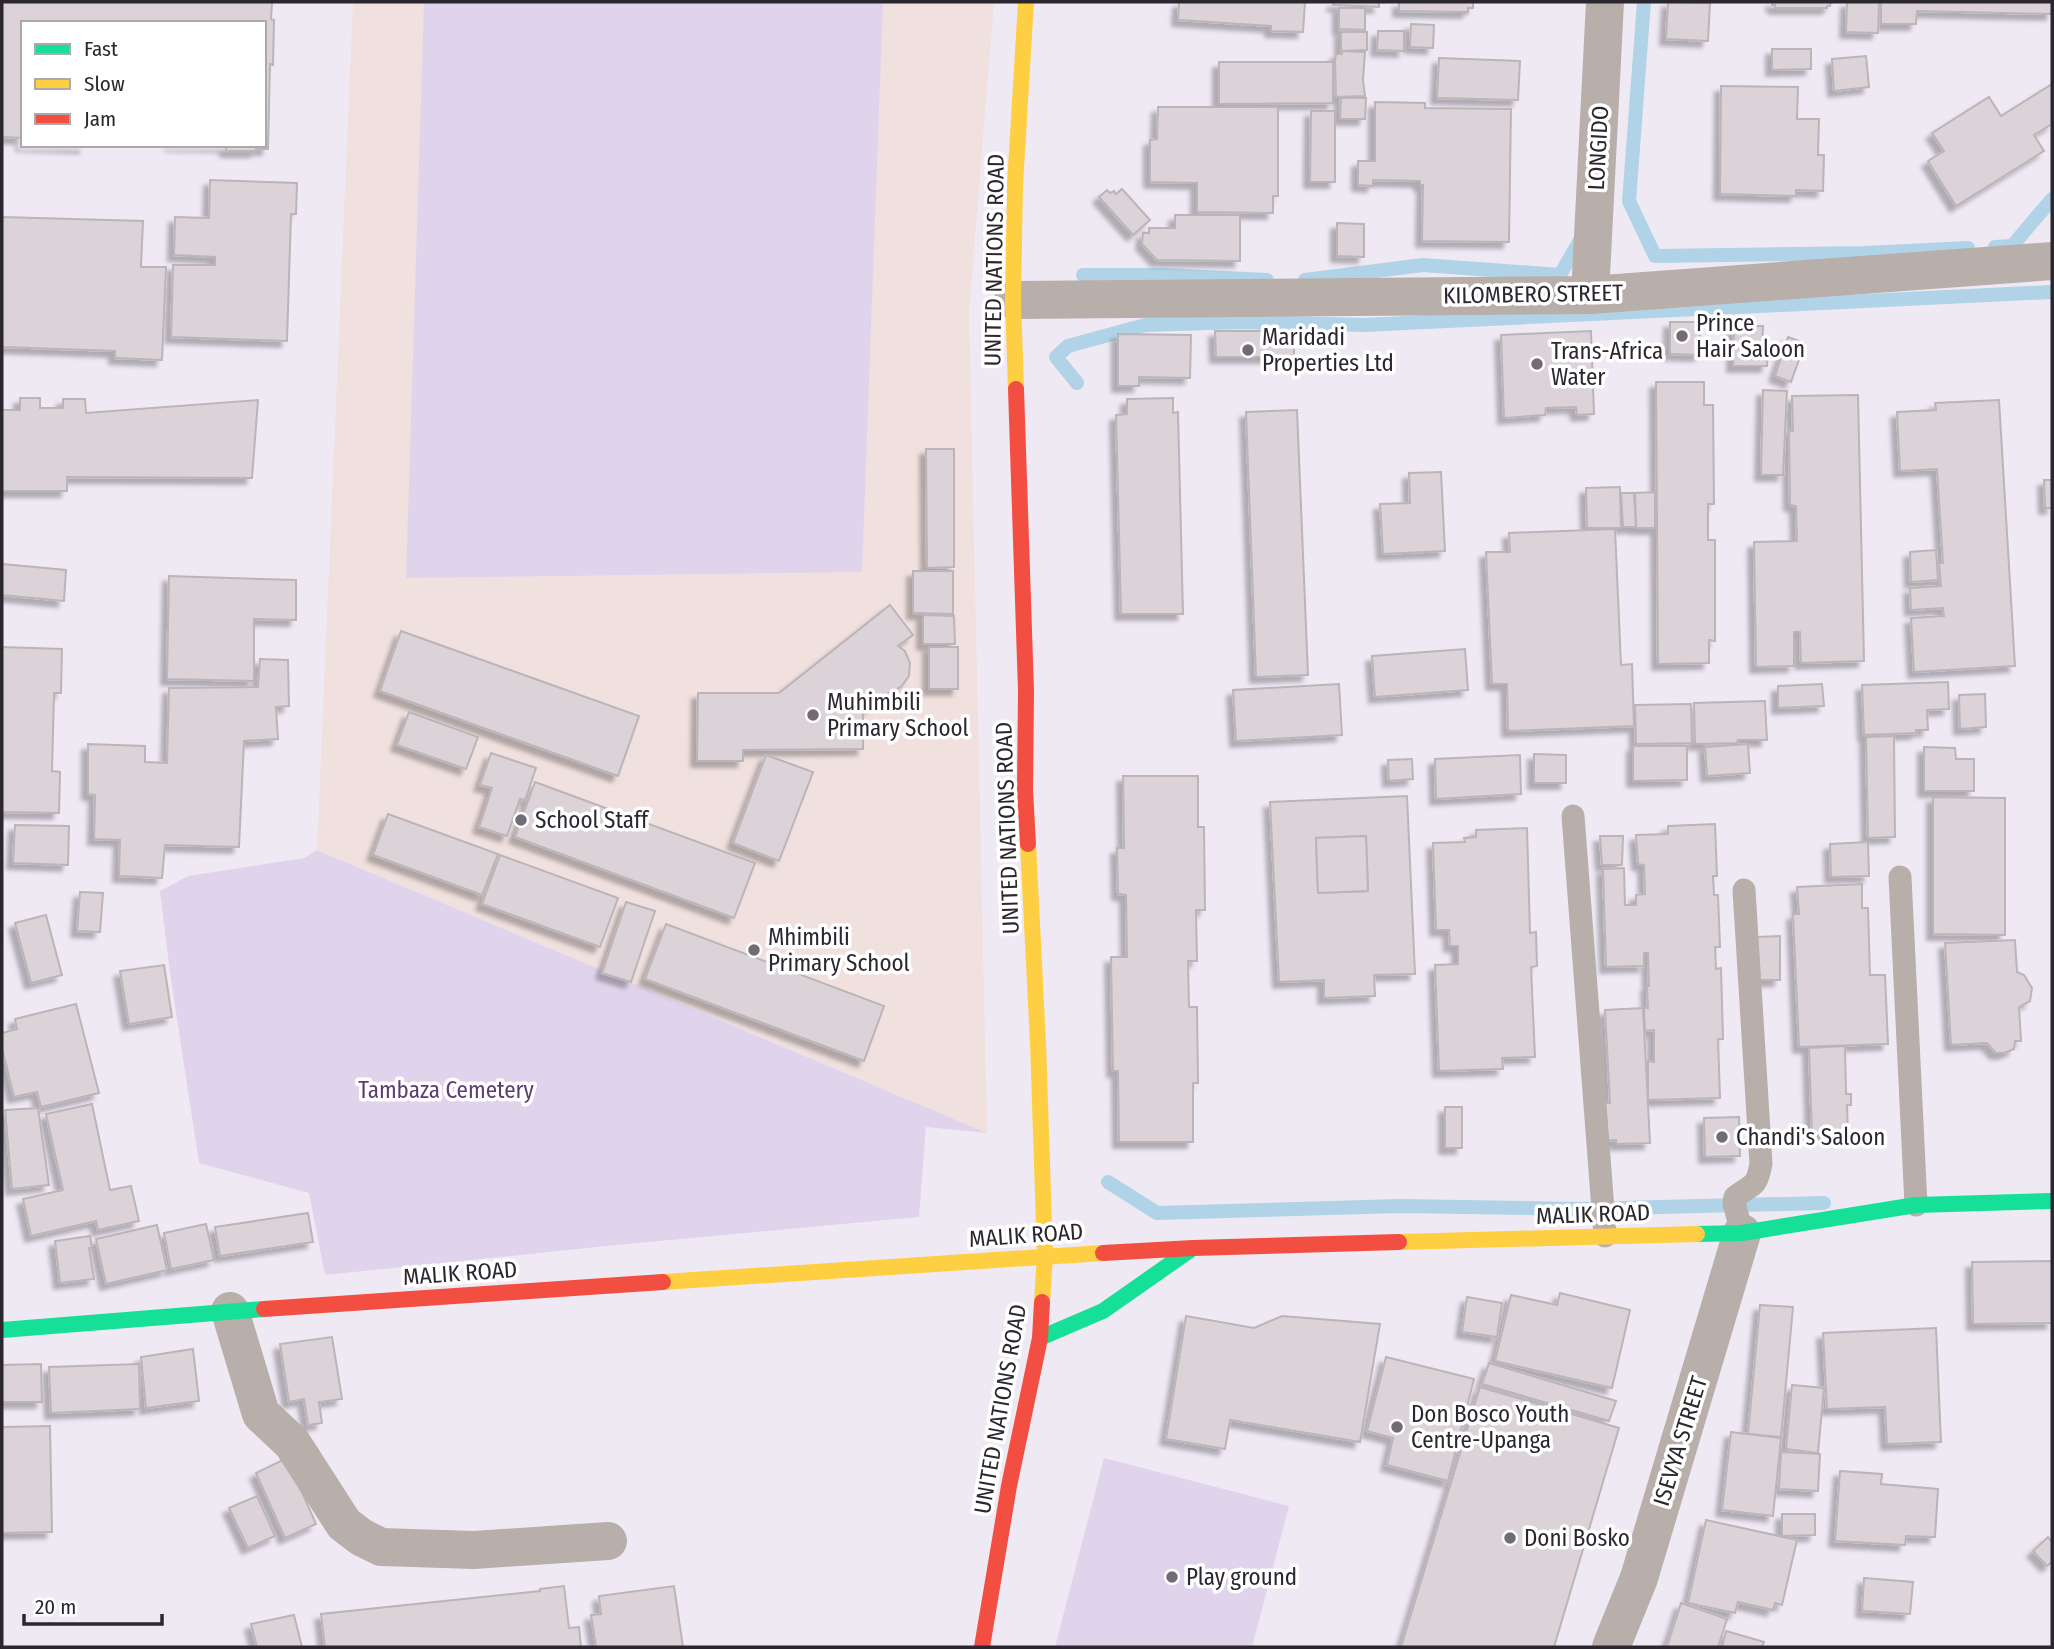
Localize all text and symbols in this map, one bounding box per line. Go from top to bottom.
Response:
legend [21,21,266,147]
text: Fast [84,36,118,62]
text: Slow [84,71,125,97]
street label: LONGIDO [1582,105,1614,191]
text: Jam [84,106,116,132]
street label: UNITED NATIONS ROAD [978,154,1010,366]
street label: KILOMBERO STREET [1443,278,1623,310]
place label: Prince Hair Saloon [1696,309,1805,363]
place label: Maridadi Properties Ltd [1262,323,1394,377]
marker: Prince Hair Saloon [1674,328,1690,344]
place label: Trans-Africa Water [1551,337,1663,391]
marker: Maridadi Properties Ltd [1240,342,1256,358]
marker: Trans-Africa Water [1529,356,1545,372]
place label: Muhimbili Primary School [827,688,969,742]
marker: Muhimbili Primary School [805,707,821,723]
street label: UNITED NATIONS ROAD [989,721,1025,935]
place label: School Staff [535,806,650,834]
marker: School Staff [513,812,529,828]
place label: Mhimbili Primary School [768,923,910,977]
marker: Mhimbili Primary School [746,942,762,958]
park label: Tambaza Cemetery [358,1076,535,1104]
place label: Chandi's Saloon [1736,1123,1885,1151]
marker: Chandi's Saloon [1714,1129,1730,1145]
street label: MALIK ROAD [1535,1198,1651,1230]
street label: MALIK ROAD [968,1217,1084,1253]
street label: MALIK ROAD [402,1255,518,1291]
street label: UNITED NATIONS ROAD [968,1302,1032,1516]
street label: ISEVYA STREET [1647,1372,1713,1509]
place label: Don Bosco Youth Centre-Upanga [1411,1400,1569,1454]
marker: Don Bosco Youth Centre-Upanga [1389,1419,1405,1435]
place label: Doni Bosko [1524,1524,1630,1552]
marker: Doni Bosko [1502,1530,1518,1546]
place label: Play ground [1186,1563,1297,1591]
marker: Play ground [1164,1569,1180,1585]
scale bar [24,1582,163,1626]
text: 20 m [35,1594,76,1620]

